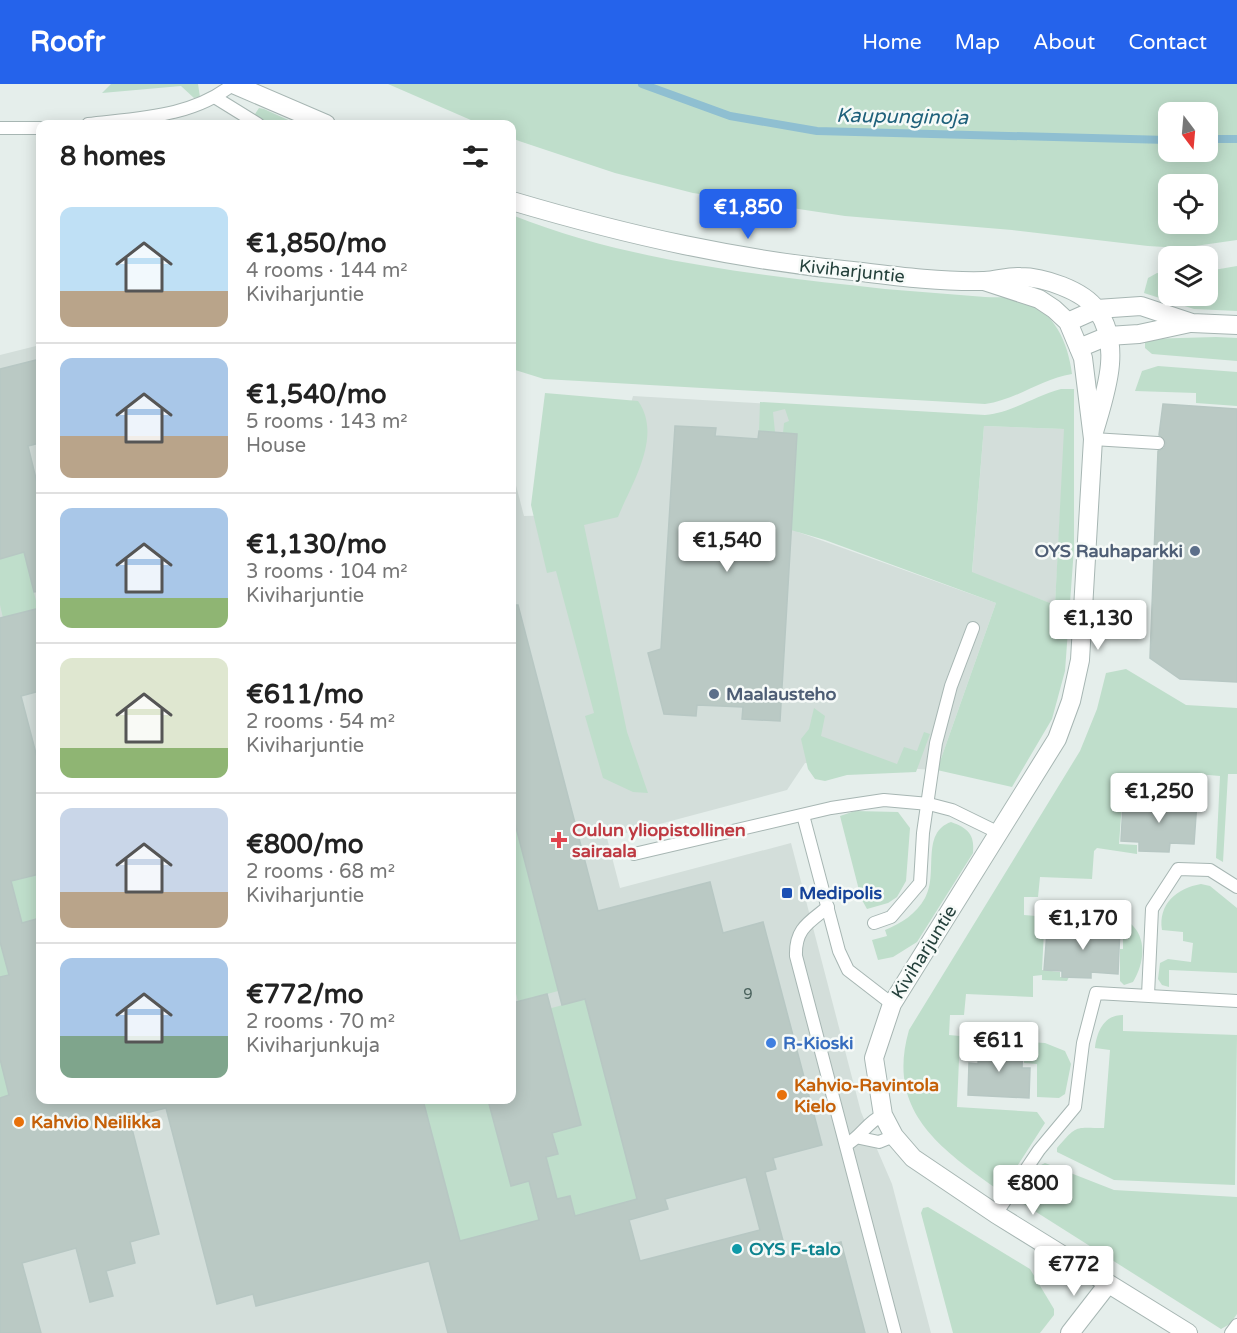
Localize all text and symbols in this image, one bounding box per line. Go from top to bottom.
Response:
text: Roofr [30,25,105,59]
text: Home [862,30,922,55]
text: Map [955,30,1000,55]
text: About [1033,30,1095,55]
text: Contact [1128,30,1207,55]
north arrow [1158,102,1218,162]
map controls [1158,102,1218,306]
water label: Kaupunginoja [836,104,969,130]
icon: filters [459,140,492,173]
text: 8 homes [60,141,166,172]
button: locate [1158,174,1218,234]
pin: €1,850 [699,189,797,240]
text: €1,850 [714,196,782,220]
text: €1,850/mo [246,228,386,259]
icon: home [108,231,180,303]
button: layers [1158,246,1218,306]
street label: Kiviharjuntie [798,255,906,287]
text: 4 rooms · 144 m² [246,259,408,283]
text: Kiviharjuntie [246,283,364,307]
text: €1,540/mo [246,379,387,410]
icon: home [108,382,180,454]
text: 5 rooms · 143 m² [246,410,408,434]
text: House [246,434,306,458]
pin: €1,540 [678,522,776,573]
text: €1,130/mo [246,529,387,560]
text: €1,540 [692,529,762,553]
icon: home [108,532,180,604]
place label: OYS Rauhaparkki [1035,540,1183,562]
marker: OYS Rauhaparkki [1188,544,1202,558]
text: 3 rooms · 104 m² [246,560,408,584]
text: Kiviharjuntie [246,584,364,608]
pin: €1,130 [1049,600,1147,651]
text: €1,130 [1063,607,1133,631]
text: €611/mo [246,679,364,710]
icon: home [108,682,180,754]
place label: Maalausteho [726,683,837,705]
marker: Maalausteho [707,687,721,701]
text: 2 rooms · 54 m² [246,710,395,734]
text: Kiviharjuntie [246,734,364,758]
pin: €1,250 [1110,773,1208,824]
text: €1,250 [1124,780,1194,804]
place label: Oulun yliopistollinen sairaala [572,819,746,862]
text: €800/mo [246,829,364,860]
marker: Oulun yliopistollinen sairaala [550,831,568,849]
icon: home [108,832,180,904]
text: 2 rooms · 68 m² [246,860,395,884]
place label: Medipolis [799,882,882,904]
text: Kiviharjuntie [246,884,364,908]
marker: Medipolis [780,886,794,900]
pin: €1,170 [1034,900,1132,951]
street label: Kiviharjuntie [886,901,962,1003]
text: €1,170 [1048,907,1118,931]
text: €772/mo [246,979,364,1010]
icon: home [108,982,180,1054]
house number: 9 [743,985,753,1003]
text: 2 rooms · 70 m² [246,1010,395,1034]
pin: €611 [963,1022,1035,1073]
text: €611 [973,1029,1025,1053]
place label: R-Kioski [783,1032,854,1054]
text: Kiviharjunkuja [246,1034,380,1058]
marker: R-Kioski [764,1036,778,1050]
place label: Kahvio-Ravintola Kielo [794,1074,939,1117]
marker: Kahvio-Ravintola Kielo [775,1088,789,1102]
place label: Kahvio Neilikka [31,1111,161,1133]
marker: Kahvio Neilikka [12,1115,26,1129]
pin: €800 [997,1165,1069,1216]
text: €800 [1007,1172,1059,1196]
place label: OYS F-talo [749,1238,841,1260]
marker: OYS F-talo [730,1242,744,1256]
pin: €772 [1038,1246,1110,1297]
text: €772 [1048,1253,1100,1277]

